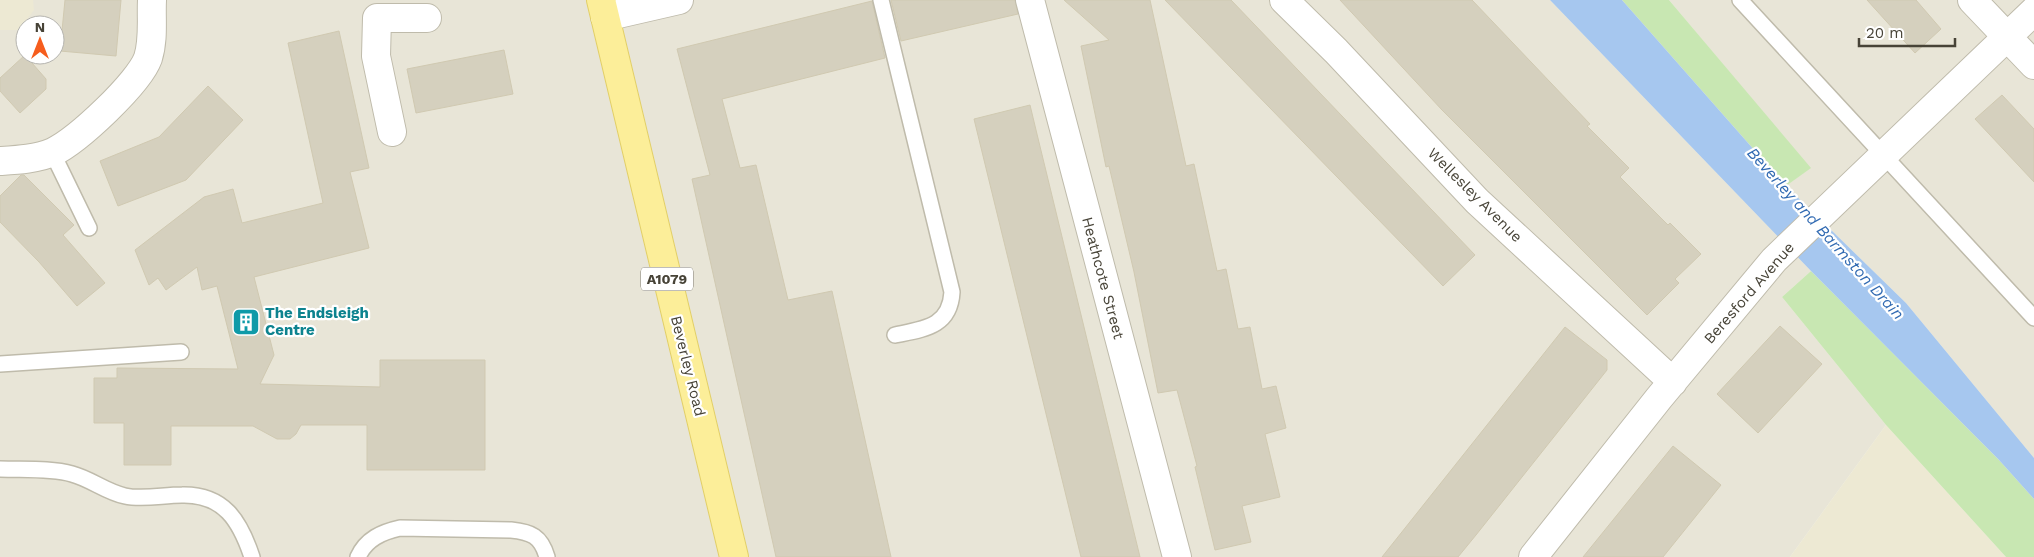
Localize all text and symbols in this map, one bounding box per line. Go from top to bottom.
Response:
north arrow [15,15,65,65]
scale bar [1859,15,1955,47]
text: N [35,19,45,35]
text: 20 m [1866,24,1904,42]
water label: Beverley and Barmston Drain [1743,143,1908,323]
street label: Wellesley Avenue [1424,144,1526,246]
street label: Heathcote Street [1078,215,1128,342]
street label: Beresford Avenue [1700,239,1798,347]
road number: A1079 [641,268,693,290]
place label: The Endsleigh Centre [265,304,369,339]
building icon: The Endsleigh Centre [231,307,261,337]
street label: Beverley Road [667,314,709,418]

